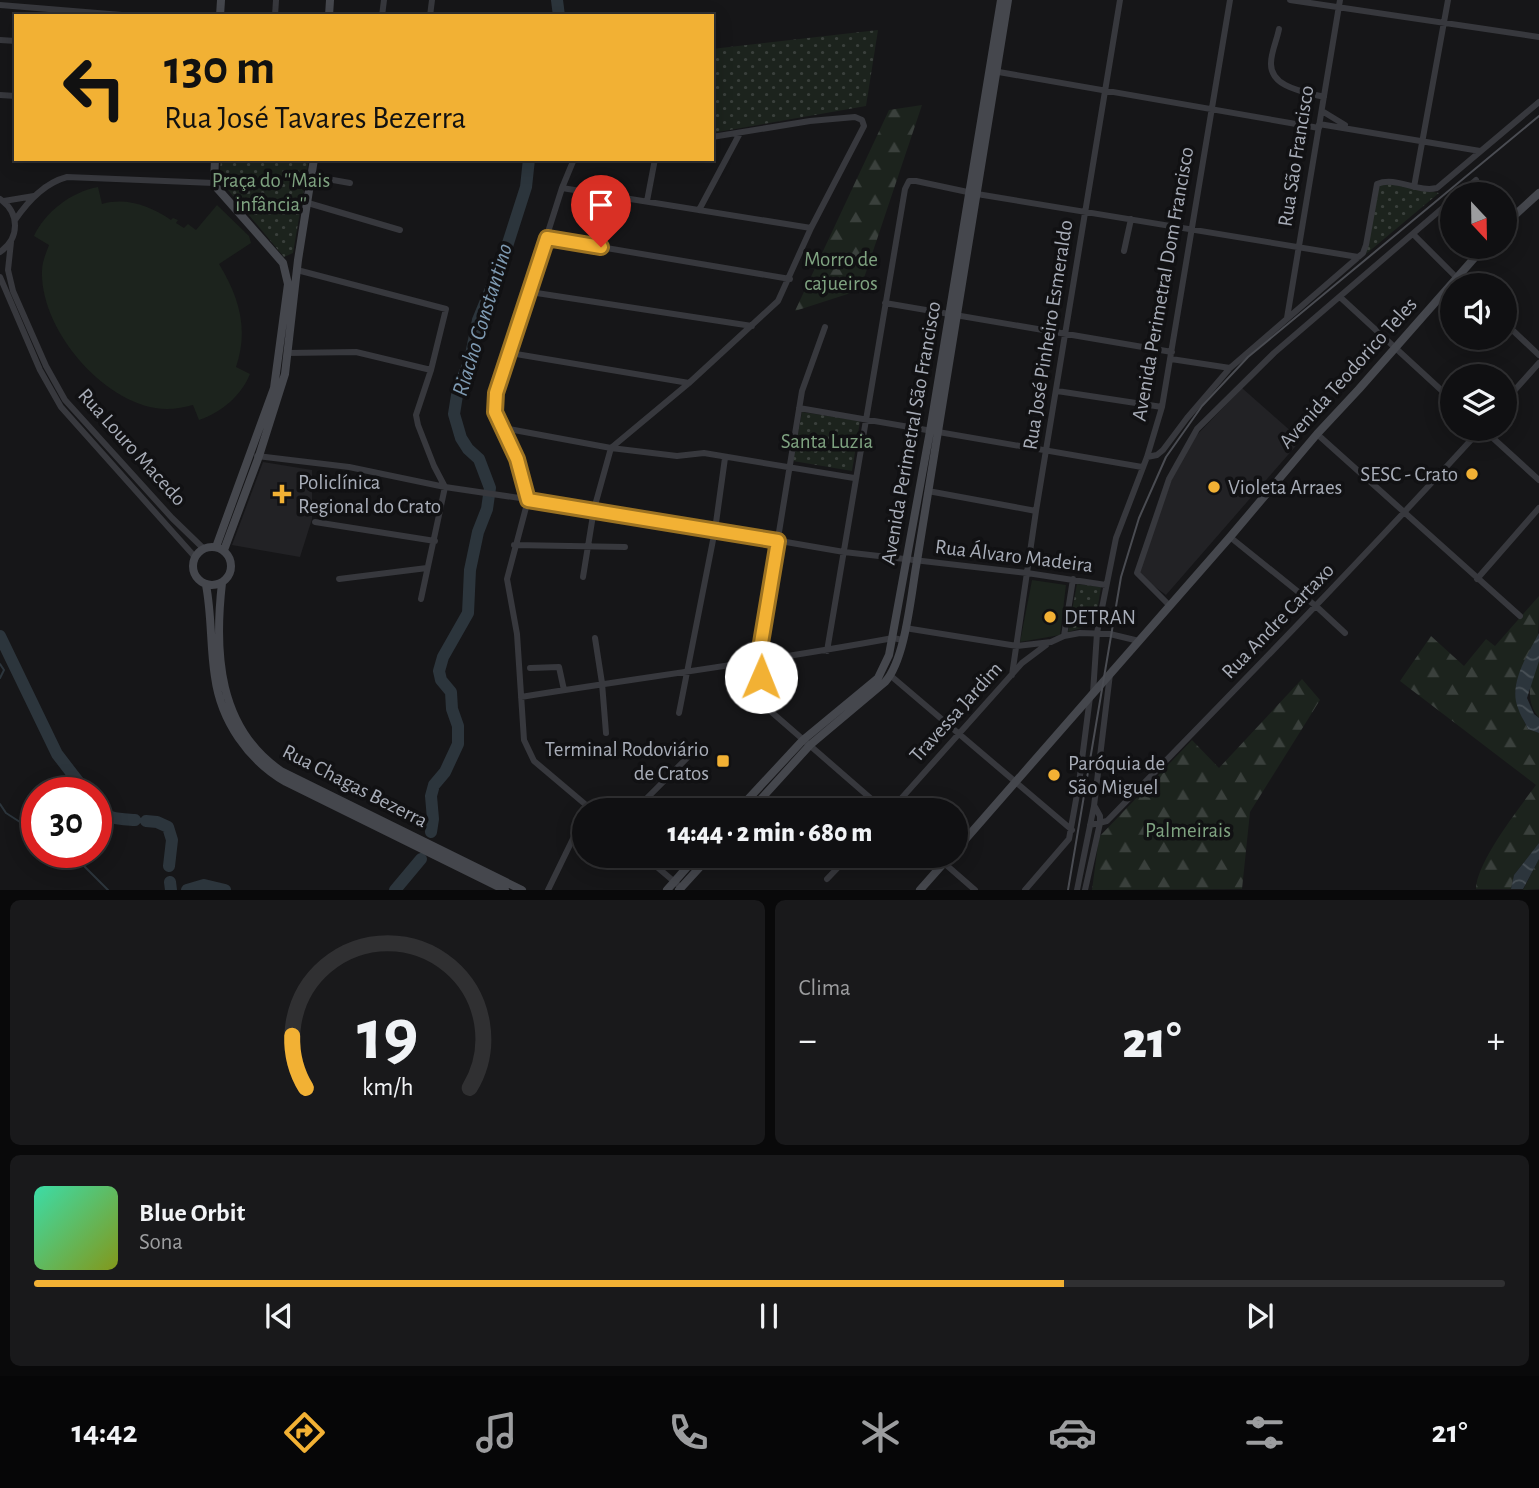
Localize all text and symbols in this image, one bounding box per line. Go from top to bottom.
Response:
icon: left [49,42,140,133]
text: 130 m [164,44,275,93]
street label: Rua São Francisco [1274,84,1318,228]
text: Rua José Tavares Bezerra [164,102,466,134]
street label: Avenida Perimetral Dom Francisco [1129,145,1197,423]
park label: Praça do ''Mais infância'' [212,170,330,215]
pin [571,175,631,247]
north arrow [1440,182,1517,259]
map controls [1440,182,1517,441]
icon: arrive [582,186,620,224]
street label: Rua José Pinheiro Esmeraldo [1019,219,1077,451]
water label: Riacho Constantino [449,241,517,399]
park label: Morro de cajueiros [804,249,878,294]
button: sound [1440,273,1517,350]
street label: Avenida Teodorico Teles [1275,294,1421,452]
street label: Avenida Perimetral São Francisco [877,300,945,566]
button: layers [1440,364,1517,441]
street label: Rua Louro Macedo [74,384,190,510]
park label: Santa Luzia [781,431,874,452]
place label: SESC - Crato [1360,464,1458,485]
marker: SESC - Crato [1464,466,1480,482]
place label: Policlínica Regional do Crato [298,472,441,517]
place label: Violeta Arraes [1228,477,1342,498]
marker: Violeta Arraes [1206,479,1222,495]
marker: Policlínica Regional do Crato [272,484,292,504]
street label: Rua Álvaro Madeira [934,534,1095,576]
street label: Rua Andre Cartaxo [1218,559,1338,683]
place label: DETRAN [1064,607,1136,628]
marker: DETRAN [1042,609,1058,625]
position arrow [724,640,798,714]
street label: Travessa Jardim [906,658,1006,766]
place label: Terminal Rodoviário de Cratos [545,739,709,784]
street label: Rua Chagas Bezerra [279,740,431,832]
marker: Terminal Rodoviário de Cratos [715,753,731,769]
place label: Paróquia de São Miguel [1068,753,1165,798]
marker: Paróquia de São Miguel [1046,767,1062,783]
speed limit sign: 30 [21,777,112,868]
text: 14:44 · 2 min · 680 m [668,820,872,846]
park label: Palmeirais [1145,820,1231,841]
text: Clima [799,977,851,1000]
text: 19 [357,1001,418,1074]
text: 21° [1122,1015,1181,1067]
text: − [799,1022,817,1060]
text: + [1487,1022,1505,1060]
text: km/h [361,1075,413,1100]
text: Blue Orbit [139,1200,245,1226]
text: Sona [139,1231,183,1254]
icon: previous [260,1297,298,1335]
icon: pause [750,1297,788,1335]
icon: next [1241,1297,1279,1335]
icon: directions [280,1408,329,1457]
icon: music [472,1408,521,1457]
icon: phone [664,1408,713,1457]
icon: climate [856,1408,905,1457]
icon: car [1048,1408,1097,1457]
icon: filters [1240,1408,1289,1457]
text: 14:42 [71,1416,138,1448]
text: 21° [1432,1416,1468,1448]

